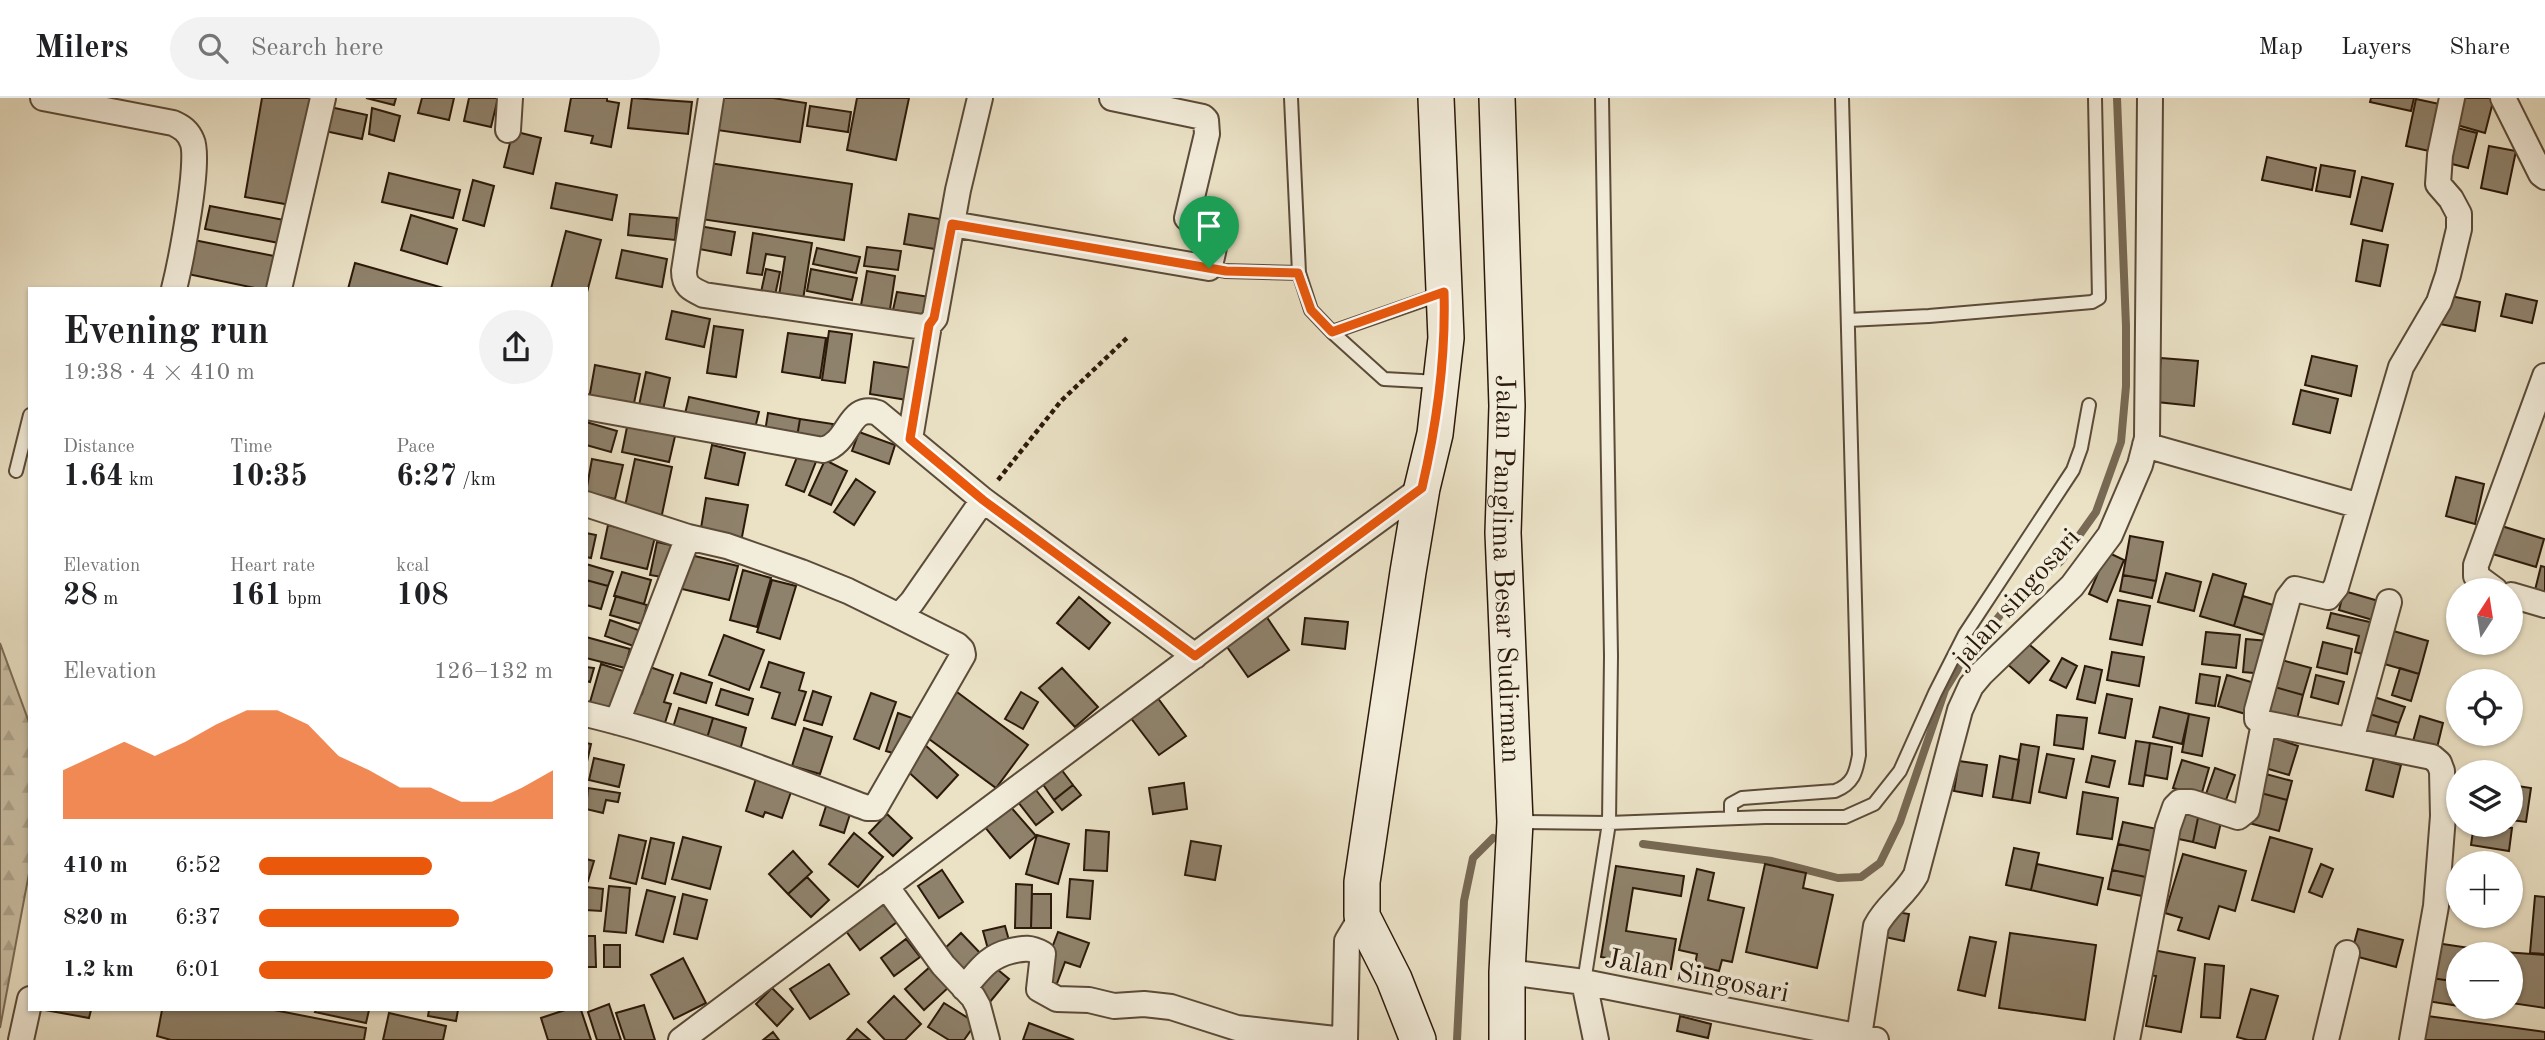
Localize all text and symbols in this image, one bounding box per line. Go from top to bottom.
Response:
search box [170,17,660,80]
icon: search [194,29,232,67]
text: Milers [35,32,128,65]
text: Search here [250,35,383,61]
text: Map [2259,36,2303,60]
text: Layers [2341,36,2411,60]
text: Share [2449,36,2510,60]
pin [1179,196,1239,268]
icon: arrive [1190,207,1228,245]
button: share [479,310,553,384]
text: Evening run [63,314,269,352]
text: 19:38 · 4 × 410 m [63,361,255,384]
street label: Jalan Panglima Besar Sudirman [1486,374,1524,764]
text: Distance [63,438,135,457]
text: Time [230,438,272,457]
text: Pace [396,438,435,457]
text: 1.64 [63,462,124,492]
text: 10:35 [230,462,308,492]
text: 6:27 [396,462,457,492]
text: km [124,471,154,490]
text: /km [457,471,496,490]
street label: jalan singosari [1947,524,2087,675]
text: Elevation [63,557,140,576]
text: Heart rate [230,557,315,576]
text: kcal [396,557,429,576]
north arrow [2446,578,2524,654]
map controls [2446,578,2523,1019]
text: 28 [63,581,98,611]
text: 161 [230,581,282,611]
text: 108 [396,581,449,611]
text: m [98,590,118,609]
text: bpm [282,590,322,609]
text: Elevation [63,660,157,683]
text: 126–132 m [434,660,553,683]
button: locate [2446,669,2523,746]
button: layers [2446,760,2523,837]
button: + [2446,851,2523,928]
text: 410 m [63,854,128,877]
text: 6:52 [175,854,221,877]
text: 820 m [63,906,128,929]
text: 6:37 [175,906,221,929]
button: − [2446,942,2523,1019]
street label: Jalan Singosari [1602,945,1791,1009]
text: 1.2 km [63,958,134,981]
text: 6:01 [175,958,221,981]

